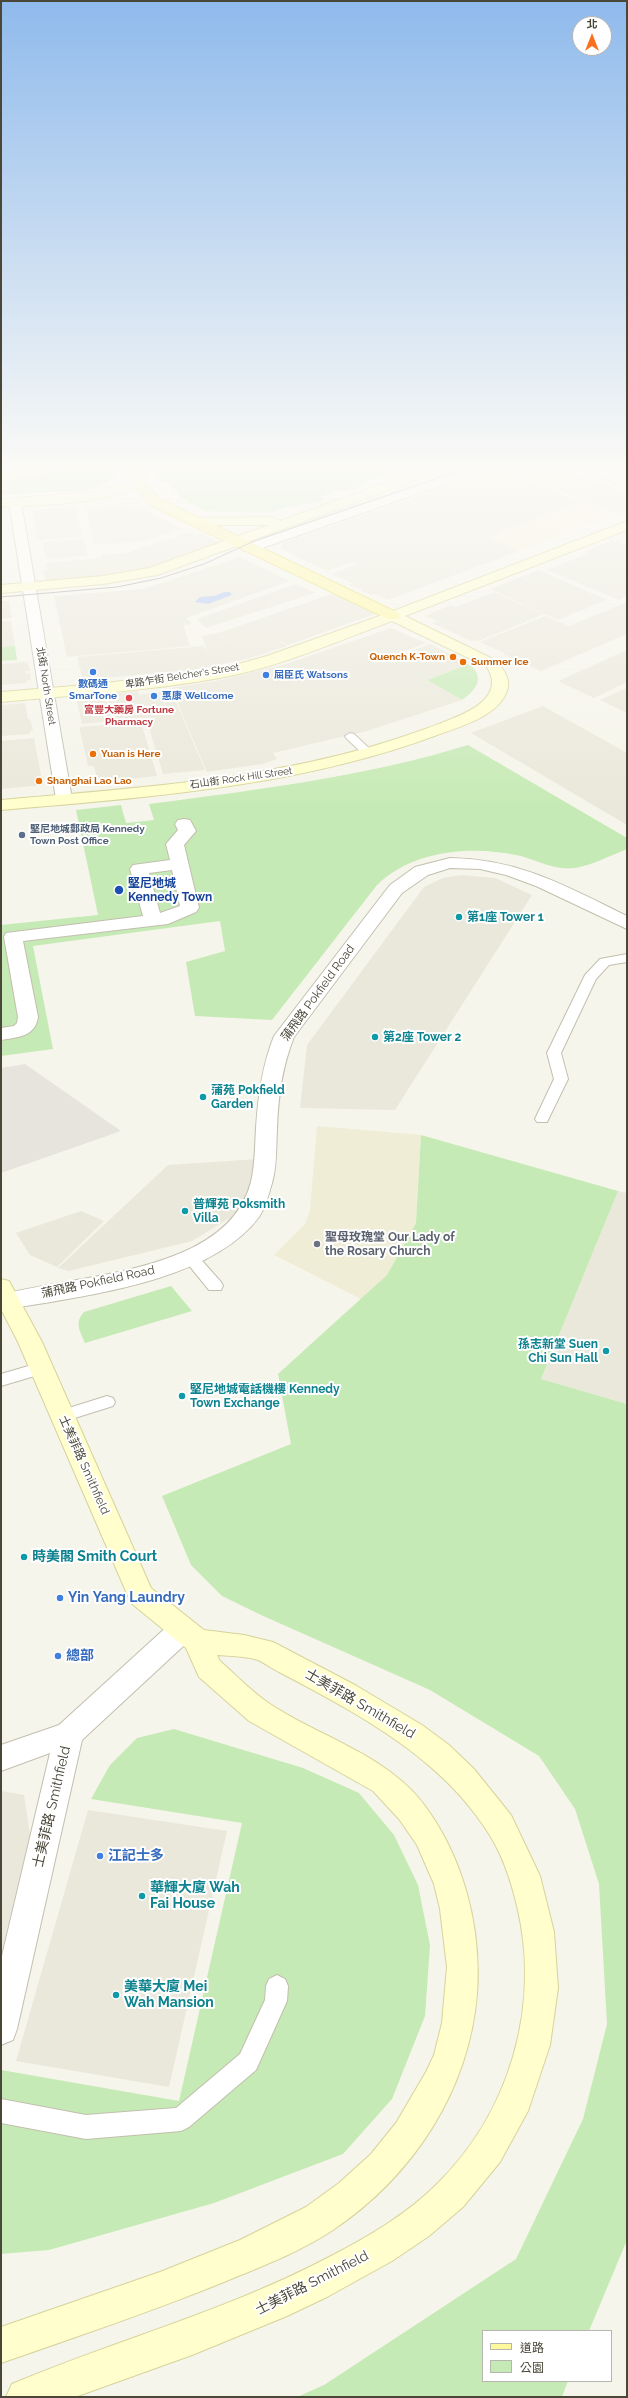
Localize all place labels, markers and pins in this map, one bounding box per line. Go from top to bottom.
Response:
place label: Quench K-Town [369,651,445,663]
marker: Quench K-Town [448,652,458,662]
place label: Summer Ice [471,656,529,668]
marker: Summer Ice [458,657,468,667]
marker: 數碼通 SmarTone [88,667,98,677]
place label: 屈臣氏 Watsons [274,669,348,681]
marker: 屈臣氏 Watsons [261,670,271,680]
place label: 數碼通 SmarTone [69,678,117,702]
place label: 惠康 Wellcome [162,690,234,702]
marker: 惠康 Wellcome [149,691,159,701]
marker: 富豐大藥房 Fortune Pharmacy [124,693,134,703]
place label: 富豐大藥房 Fortune Pharmacy [84,704,174,728]
place label: Yuan is Here [101,748,160,760]
marker: Yuan is Here [88,749,98,759]
place label: Shanghai Lao Lao [47,775,132,787]
marker: Shanghai Lao Lao [34,776,44,786]
place label: 堅尼地城郵政局 Kennedy Town Post Office [30,823,145,846]
marker: 堅尼地城郵政局 Kennedy Town Post Office [17,830,27,840]
place label: 堅尼地城 Kennedy Town [128,876,212,904]
marker: 堅尼地城 Kennedy Town [113,884,125,896]
place label: 第1座 Tower 1 [467,910,544,924]
marker: 第1座 Tower 1 [454,912,464,922]
place label: 第2座 Tower 2 [383,1030,461,1044]
marker: 第2座 Tower 2 [370,1032,380,1042]
place label: 蒲苑 Pokfield Garden [211,1083,285,1111]
marker: 蒲苑 Pokfield Garden [198,1092,208,1102]
place label: 普輝苑 Poksmith Villa [193,1197,285,1225]
marker: 普輝苑 Poksmith Villa [180,1206,190,1216]
place label: 聖母玫瑰堂 Our Lady of the Rosary Church [325,1230,455,1258]
marker: 聖母玫瑰堂 Our Lady of the Rosary Church [312,1239,322,1249]
place label: 孫志新堂 Suen Chi Sun Hall [518,1337,598,1365]
marker: 孫志新堂 Suen Chi Sun Hall [601,1346,611,1356]
place label: 堅尼地城電話機樓 Kennedy Town Exchange [190,1382,340,1410]
marker: 堅尼地城電話機樓 Kennedy Town Exchange [177,1391,187,1401]
place label: 時美閣 Smith Court [32,1549,157,1565]
marker: 時美閣 Smith Court [19,1552,29,1562]
place label: Yin Yang Laundry [68,1590,185,1606]
marker: Yin Yang Laundry [55,1593,65,1603]
place label: 總部 [66,1648,94,1664]
marker: 總部 [53,1651,63,1661]
place label: 江記士多 [108,1848,164,1864]
marker: 江記士多 [95,1851,105,1861]
place label: 華輝大廈 Wah Fai House [150,1880,240,1912]
marker: 華輝大廈 Wah Fai House [137,1891,147,1901]
place label: 美華大廈 Mei Wah Mansion [124,1979,214,2012]
marker: 美華大廈 Mei Wah Mansion [111,1990,121,2000]

